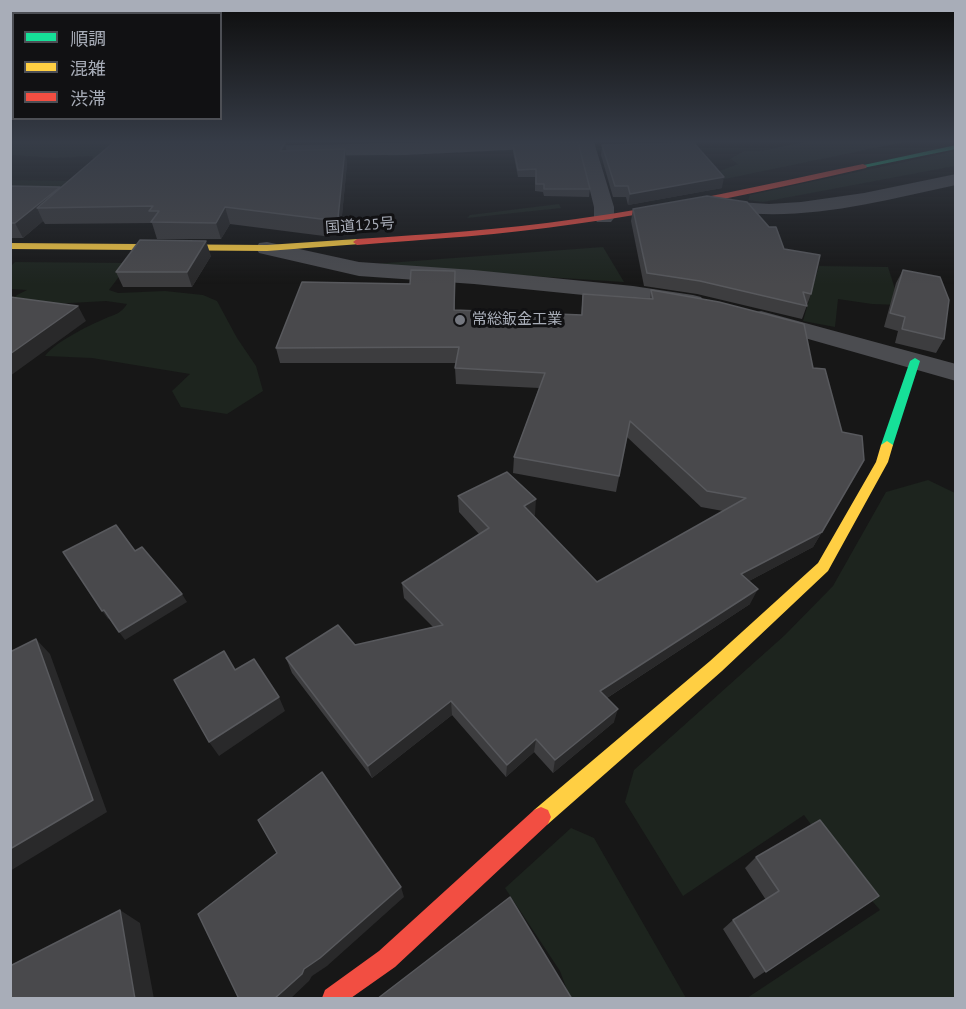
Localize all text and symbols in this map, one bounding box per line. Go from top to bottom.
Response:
legend [12,12,222,120]
text: 順調 [70,27,106,50]
text: 混雑 [70,57,106,80]
text: 渋滞 [70,87,106,110]
street label: 国道125号 [325,215,395,237]
place label: 常総鈑金工業 [472,311,562,329]
marker: 常総鈑金工業 [453,313,467,327]

